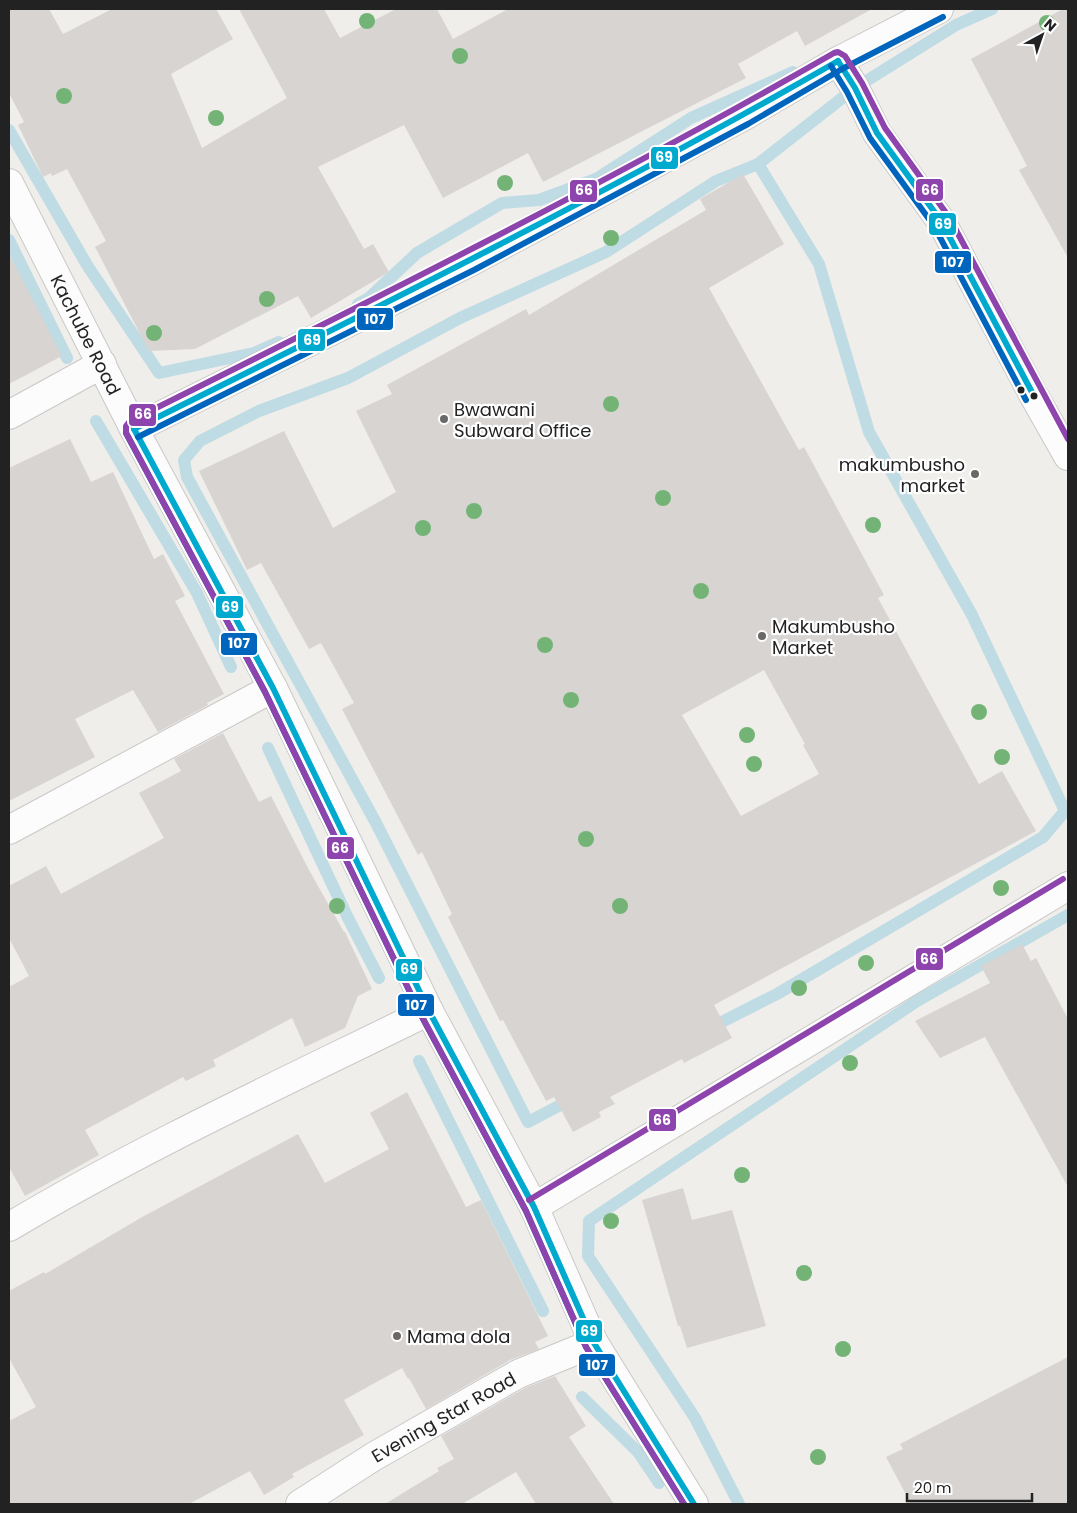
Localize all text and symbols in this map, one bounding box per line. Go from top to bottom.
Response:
north arrow [1017,10,1067,60]
text: N [1040,14,1061,36]
line badge: 69 [650,146,679,170]
text: 69 [655,147,673,167]
line badge: 66 [915,178,944,202]
line badge: 66 [569,179,598,203]
text: 66 [575,180,593,200]
text: 66 [921,180,939,200]
line badge: 69 [928,212,957,236]
text: 69 [934,214,952,234]
line badge: 107 [934,250,972,274]
text: 107 [942,252,964,272]
street label: Kachube Road [45,270,127,399]
line badge: 107 [356,307,394,331]
text: 107 [364,309,386,329]
line badge: 69 [297,328,326,352]
text: 69 [303,330,321,350]
unlabelled marker [1016,385,1026,395]
unlabelled marker [1029,391,1039,401]
place label: Bwawani Subward Office [454,397,591,443]
line badge: 66 [128,403,157,427]
text: 66 [134,404,152,424]
marker: Bwawani Subward Office [438,413,450,425]
place label: makumbusho market [839,452,965,498]
marker: makumbusho market [969,468,981,480]
line badge: 69 [215,595,244,619]
text: 69 [221,597,239,617]
place label: Makumbusho Market [772,614,895,660]
marker: Makumbusho Market [756,630,768,642]
line badge: 107 [220,632,258,656]
text: 107 [228,633,250,653]
line badge: 66 [326,836,355,860]
text: 66 [331,838,349,858]
line badge: 66 [915,947,944,971]
text: 66 [920,949,938,969]
line badge: 69 [395,958,423,982]
text: 69 [400,959,418,979]
line badge: 107 [397,993,435,1017]
text: 107 [405,995,427,1015]
line badge: 66 [648,1108,677,1132]
text: 66 [653,1110,671,1130]
line badge: 69 [575,1319,603,1343]
text: 69 [580,1321,598,1341]
place label: Mama dola [407,1324,510,1349]
marker: Mama dola [391,1330,403,1342]
line badge: 107 [578,1353,616,1377]
text: 107 [586,1355,608,1375]
street label: Evening Star Road [367,1365,520,1468]
scale bar [907,1470,1032,1502]
text: 20 m [914,1477,952,1498]

